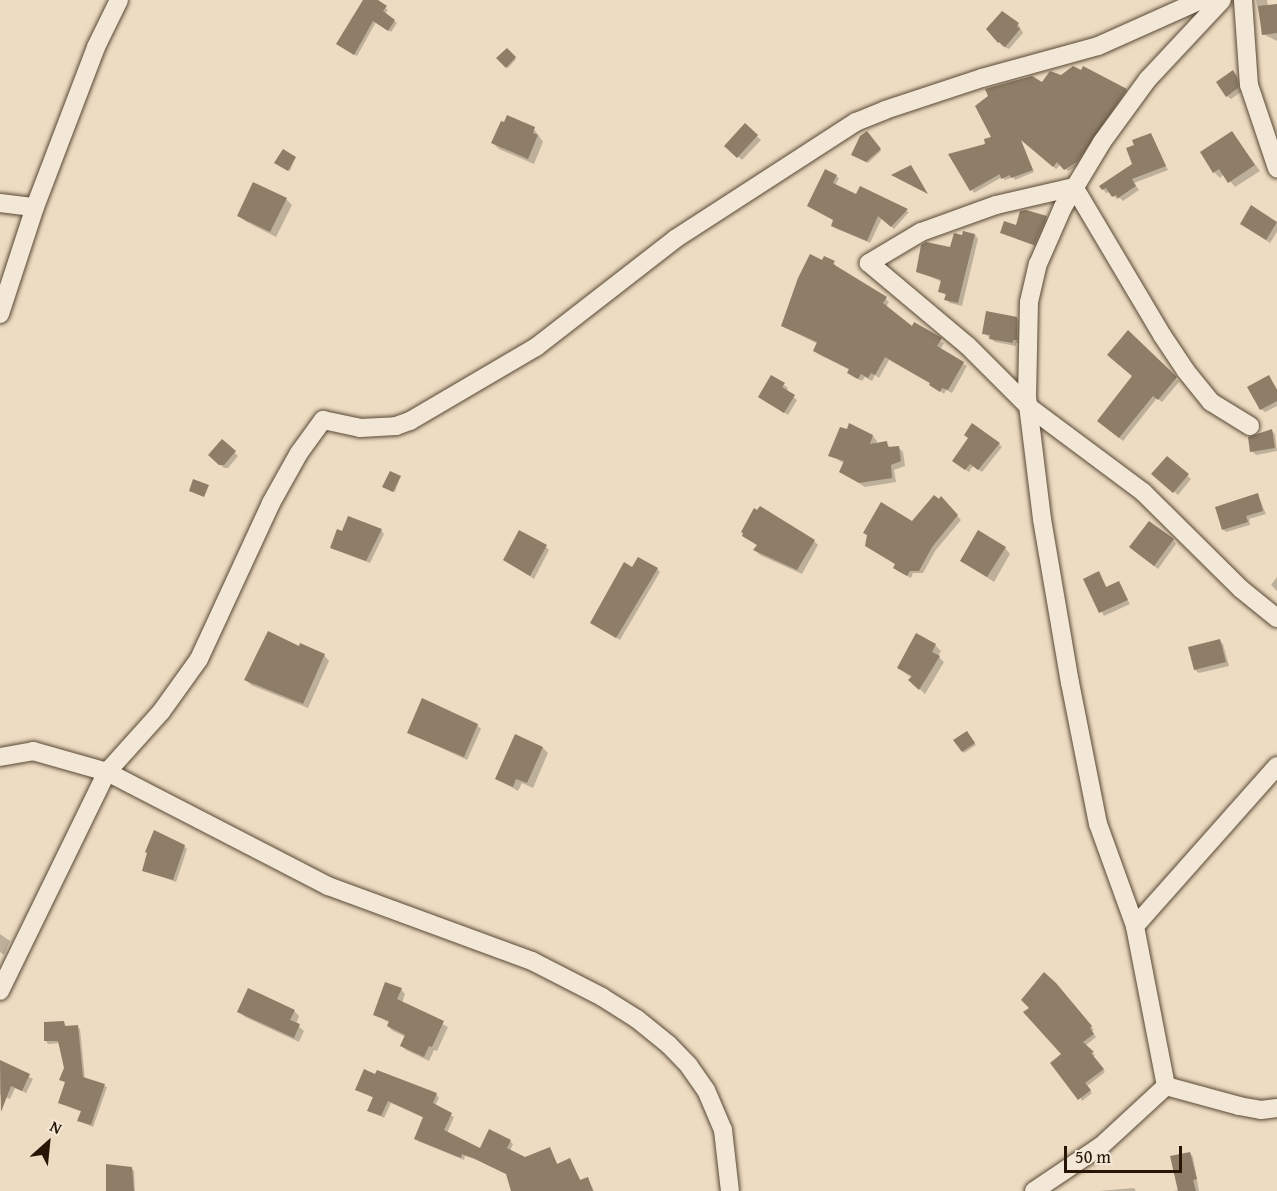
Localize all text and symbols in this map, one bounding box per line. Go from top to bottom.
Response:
north arrow [18,1113,78,1173]
text: N [46,1114,66,1140]
scale bar [1067,1134,1186,1172]
text: 50 m [1075,1143,1111,1170]

